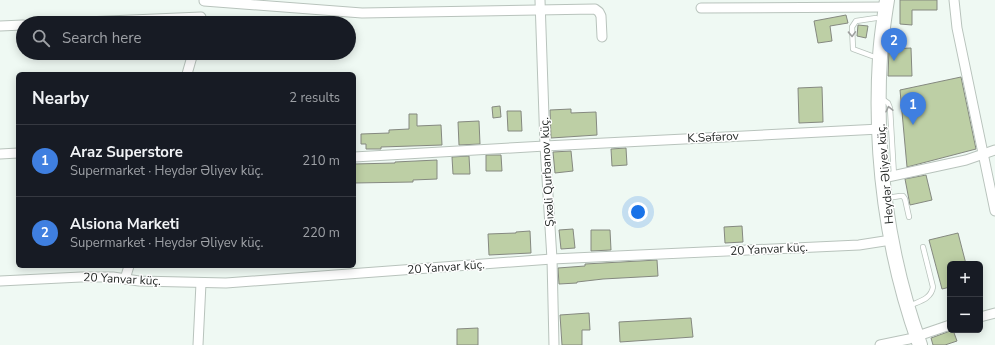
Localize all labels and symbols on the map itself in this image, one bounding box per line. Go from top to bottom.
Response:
pin: 2 [881,28,907,61]
one-way arrow [848,31,856,37]
pin: 1 [900,92,926,125]
one-way arrow [886,106,894,113]
street label: Şıxəli Qurbanov küç. [536,117,558,227]
street label: Heydər Əliyev küç. [873,123,897,225]
street label: K.Səfərov [687,128,740,146]
your location [628,202,648,222]
street label: 20 Yanvar küç. [730,239,808,259]
street label: 20 Yanvar küç. [407,256,485,278]
street label: 20 Yanvar küç. [83,269,161,289]

